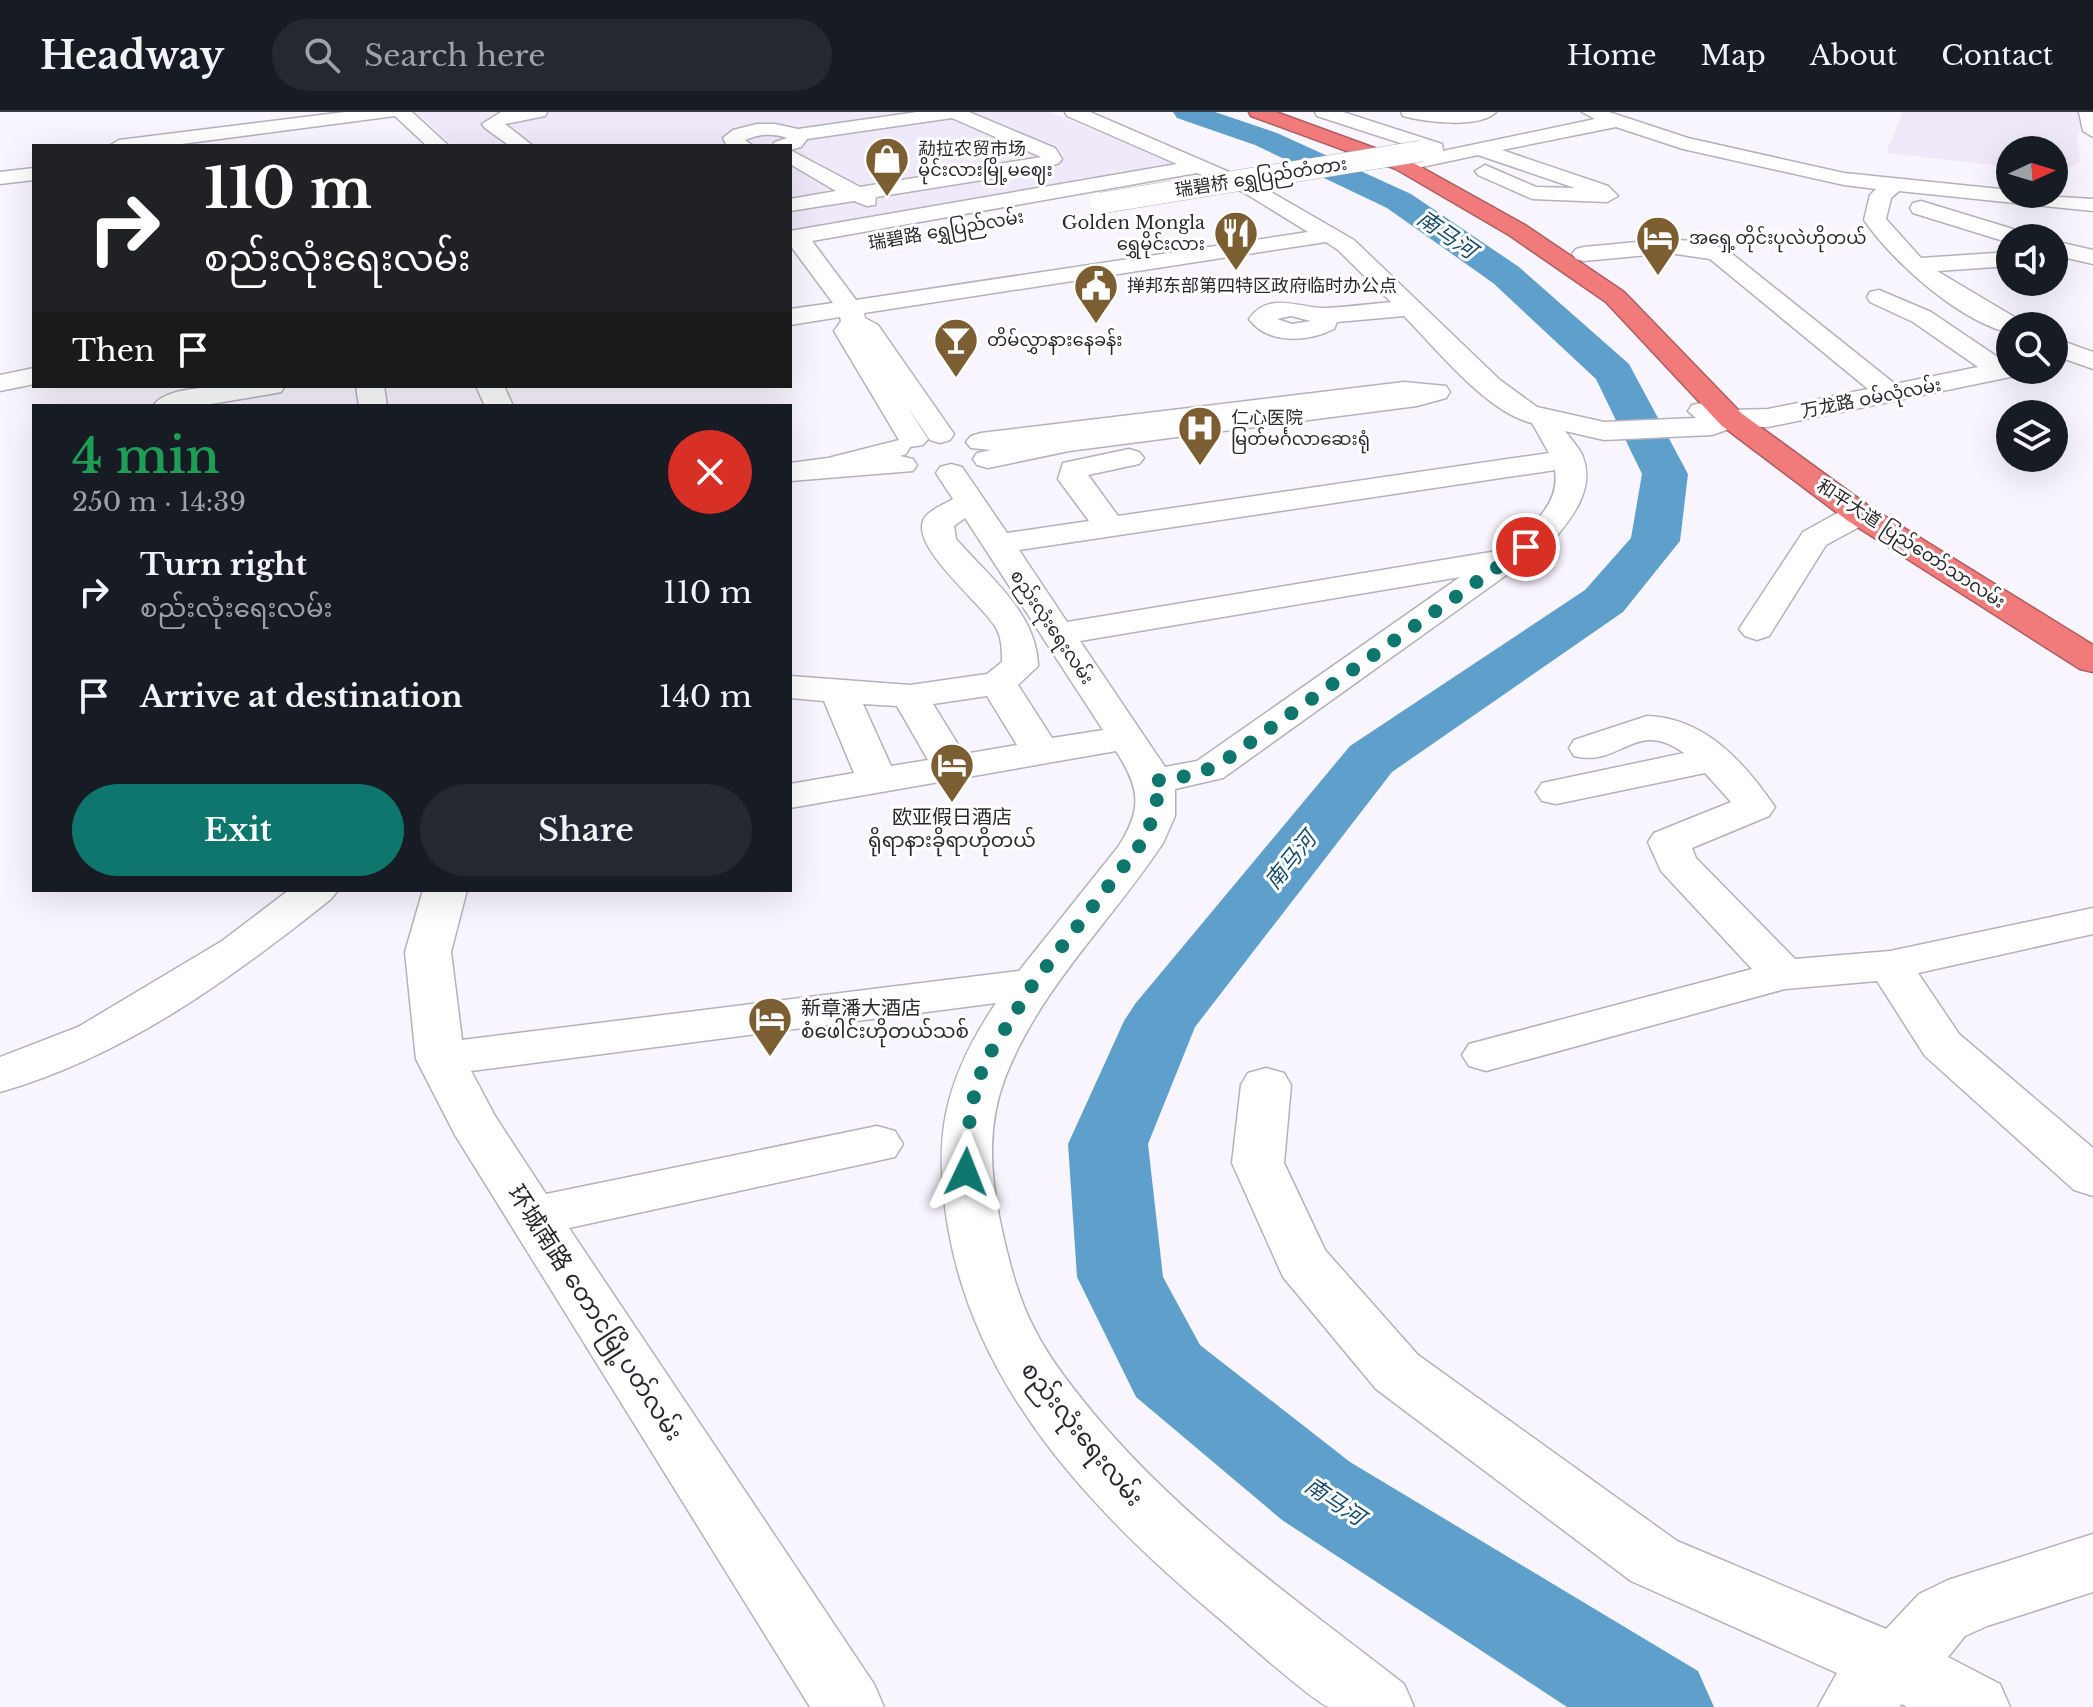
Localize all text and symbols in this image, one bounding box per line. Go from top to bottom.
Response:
search box [272,19,832,91]
text: Headway [40,32,224,79]
icon: search [300,33,344,77]
text: Search here [364,37,545,74]
text: Home [1567,38,1657,73]
text: Map [1701,38,1766,73]
text: About [1810,38,1897,73]
text: Contact [1941,38,2053,73]
shop icon: 勐拉农贸市场 မိုင်းလားမြို့မဈေး [863,135,911,198]
north arrow [1996,136,2068,208]
map controls [1996,136,2068,472]
place label: 勐拉农贸市场 မိုင်းလားမြို့မဈေး [918,138,1053,185]
street label: 瑞碧桥 ရွှေပြည်တံတား [1173,151,1349,205]
text: 110 m [204,154,372,223]
icon: right [72,176,176,280]
street label: 瑞碧路 ရွှေပြည်လမ်း [866,204,1026,258]
water label: 南马河 [1412,204,1485,267]
restaurant icon: Golden Mongla ရွှေမိုင်းလား [1212,209,1260,272]
place label: Golden Mongla ရွှေမိုင်းလား [1062,212,1205,259]
hotel icon: အရှေ့တိုင်းပုလဲဟိုတယ် [1634,214,1682,277]
place label: အရှေ့တိုင်းပုလဲဟိုတယ် [1689,224,1867,253]
button: sound [1996,224,2068,296]
text: စည်းလုံးရေးလမ်း [204,236,470,281]
public building icon: 掸邦东部第四特区政府临时办公点 [1072,262,1120,325]
place label: 掸邦东部第四特区政府临时办公点 [1127,275,1397,297]
button: search [1996,312,2068,384]
bar icon: တိမ်လွှာနားနေခန်း [932,316,980,379]
place label: တိမ်လွှာနားနေခန်း [987,326,1123,355]
icon: arrive [171,328,215,372]
text: Then [72,332,155,369]
street label: 万龙路 ဝမ်လုံလမ်း [1799,372,1944,426]
button: layers [1996,400,2068,472]
hospital icon: 仁心医院 မြတ်မင်္ဂလာဆေးရုံ [1176,404,1224,467]
place label: 仁心医院 မြတ်မင်္ဂလာဆေးရုံ [1231,407,1370,454]
text: 4 min [72,426,220,486]
button: close [668,430,752,514]
street label: 和平大道 ပြည်တော်သာလမ်း [1811,473,2010,617]
text: 250 m · 14:39 [72,486,246,518]
pin [1492,513,1560,581]
icon: arrive [1504,525,1548,569]
text: Turn right [140,546,307,583]
street label: စည်းလုံးရေးလမ်း [1002,564,1100,691]
icon: right [72,570,116,614]
text: 110 m [663,574,752,611]
text: စည်းလုံးရေးလမ်း [140,592,332,624]
icon: arrive [72,674,116,718]
text: Arrive at destination [140,678,463,715]
text: 140 m [659,678,752,715]
hotel icon: 欧亚假日酒店 ရိုရာနားခိုရာဟိုတယ် [928,741,976,804]
button: Exit [72,784,404,876]
button: Share [420,784,752,876]
place label: 欧亚假日酒店 ရိုရာနားခိုရာဟိုတယ် [868,805,1036,857]
water label: 南马河 [1259,823,1324,894]
hotel icon: 新章潘大酒店 စံဖေါင်းဟိုတယ်သစ် [746,995,794,1058]
place label: 新章潘大酒店 စံဖေါင်းဟိုတယ်သစ် [801,996,969,1048]
position arrow [924,1130,1008,1214]
street label: 环城南路 တောင်မြို့ပတ်လမ်း [498,1179,690,1449]
street label: စည်းလုံးရေးလမ်း [1011,1355,1150,1515]
water label: 南马河 [1300,1472,1373,1533]

